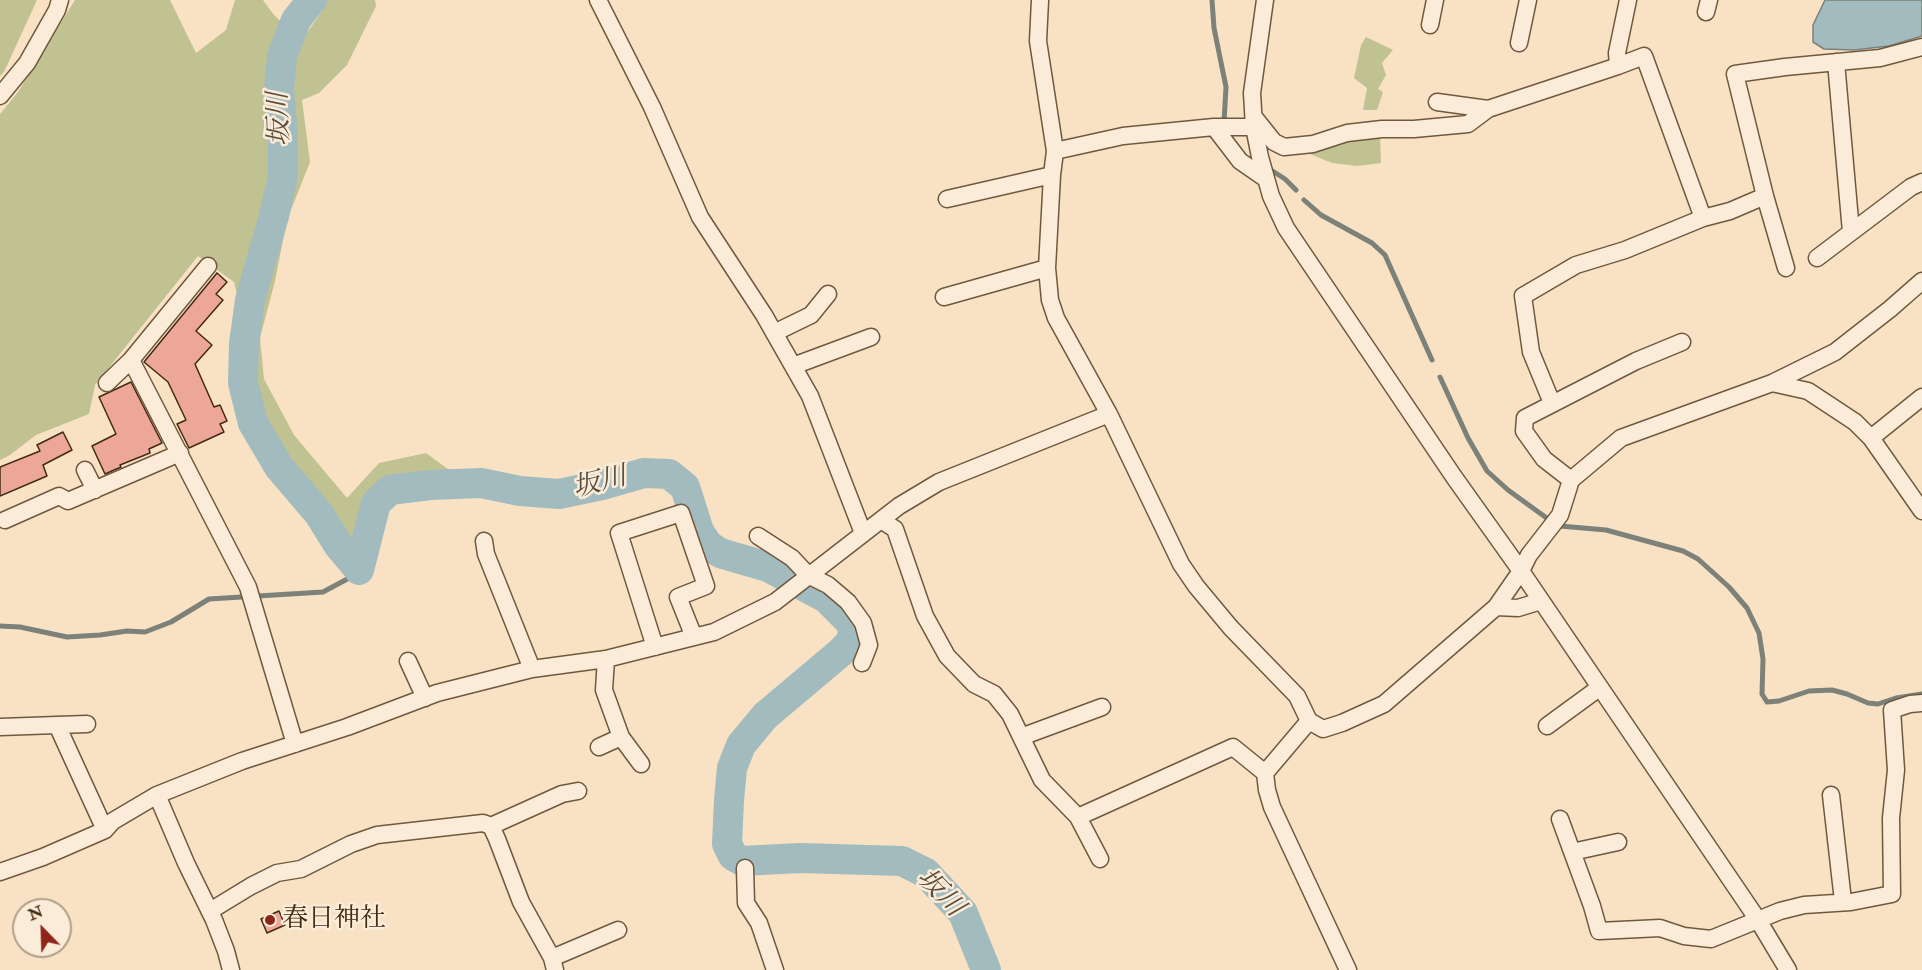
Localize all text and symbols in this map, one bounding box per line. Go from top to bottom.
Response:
water label: 坂川 [264,91,298,147]
water label: 坂川 [570,462,630,506]
water label: 坂川 [909,863,969,925]
north arrow [12,898,72,958]
text: N [25,901,46,925]
place label: 春日神社 [282,904,386,936]
marker: 春日神社 [263,913,277,927]

